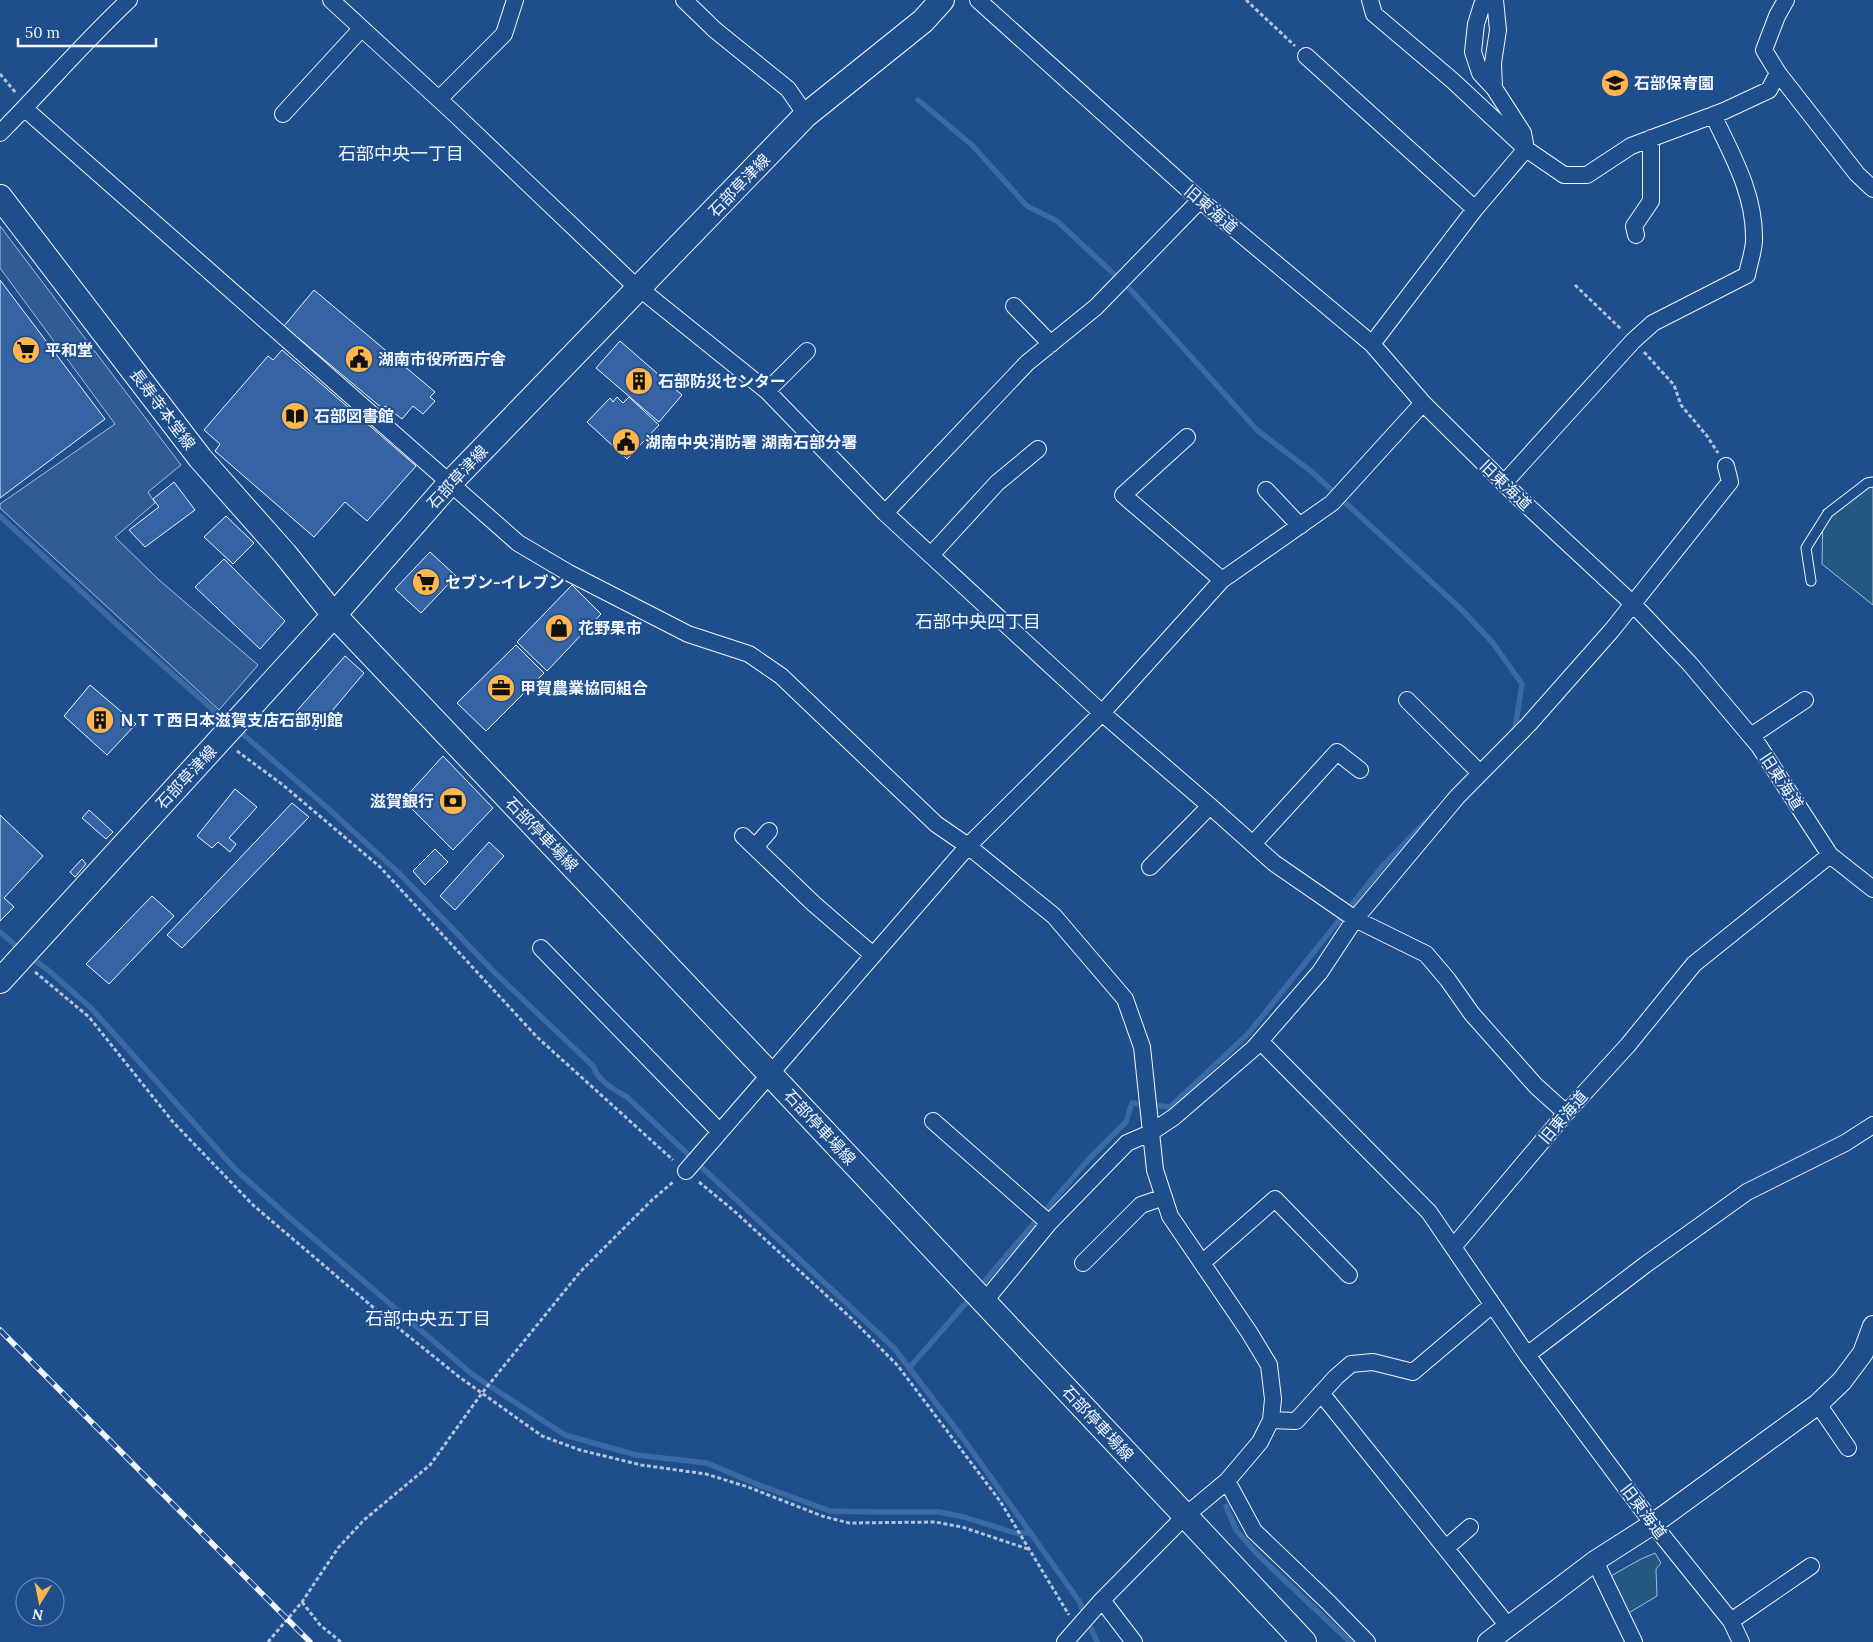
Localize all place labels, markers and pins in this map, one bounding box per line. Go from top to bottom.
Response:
school or university icon: 石部保育園 [1600,68,1630,98]
place label: 石部保育園 [1634,73,1714,93]
supermarket icon: 平和堂 [11,335,41,365]
place label: 平和堂 [45,340,93,360]
public building icon: 湖南市役所西庁舎 [344,344,374,374]
place label: 湖南市役所西庁舎 [378,349,506,369]
building icon: 石部防災センター [624,366,654,396]
place label: 石部防災センター [658,371,786,391]
library icon: 石部図書館 [280,401,310,431]
place label: 石部図書館 [314,406,394,426]
public building icon: 湖南中央消防署 湖南石部分署 [611,427,641,457]
place label: 湖南中央消防署 湖南石部分署 [645,432,857,452]
supermarket icon: セブン-イレブン [411,567,441,597]
place label: セブン-イレブン [445,572,565,592]
shop icon: 花野果市 [544,613,574,643]
place label: 花野果市 [578,618,642,638]
office icon: 甲賀農業協同組合 [486,673,516,703]
place label: 甲賀農業協同組合 [520,678,648,698]
building icon: ＮＴＴ西日本滋賀支店石部別館 [85,705,115,735]
place label: ＮＴＴ西日本滋賀支店石部別館 [119,710,343,730]
bank icon: 滋賀銀行 [438,786,468,816]
place label: 滋賀銀行 [370,791,434,811]

